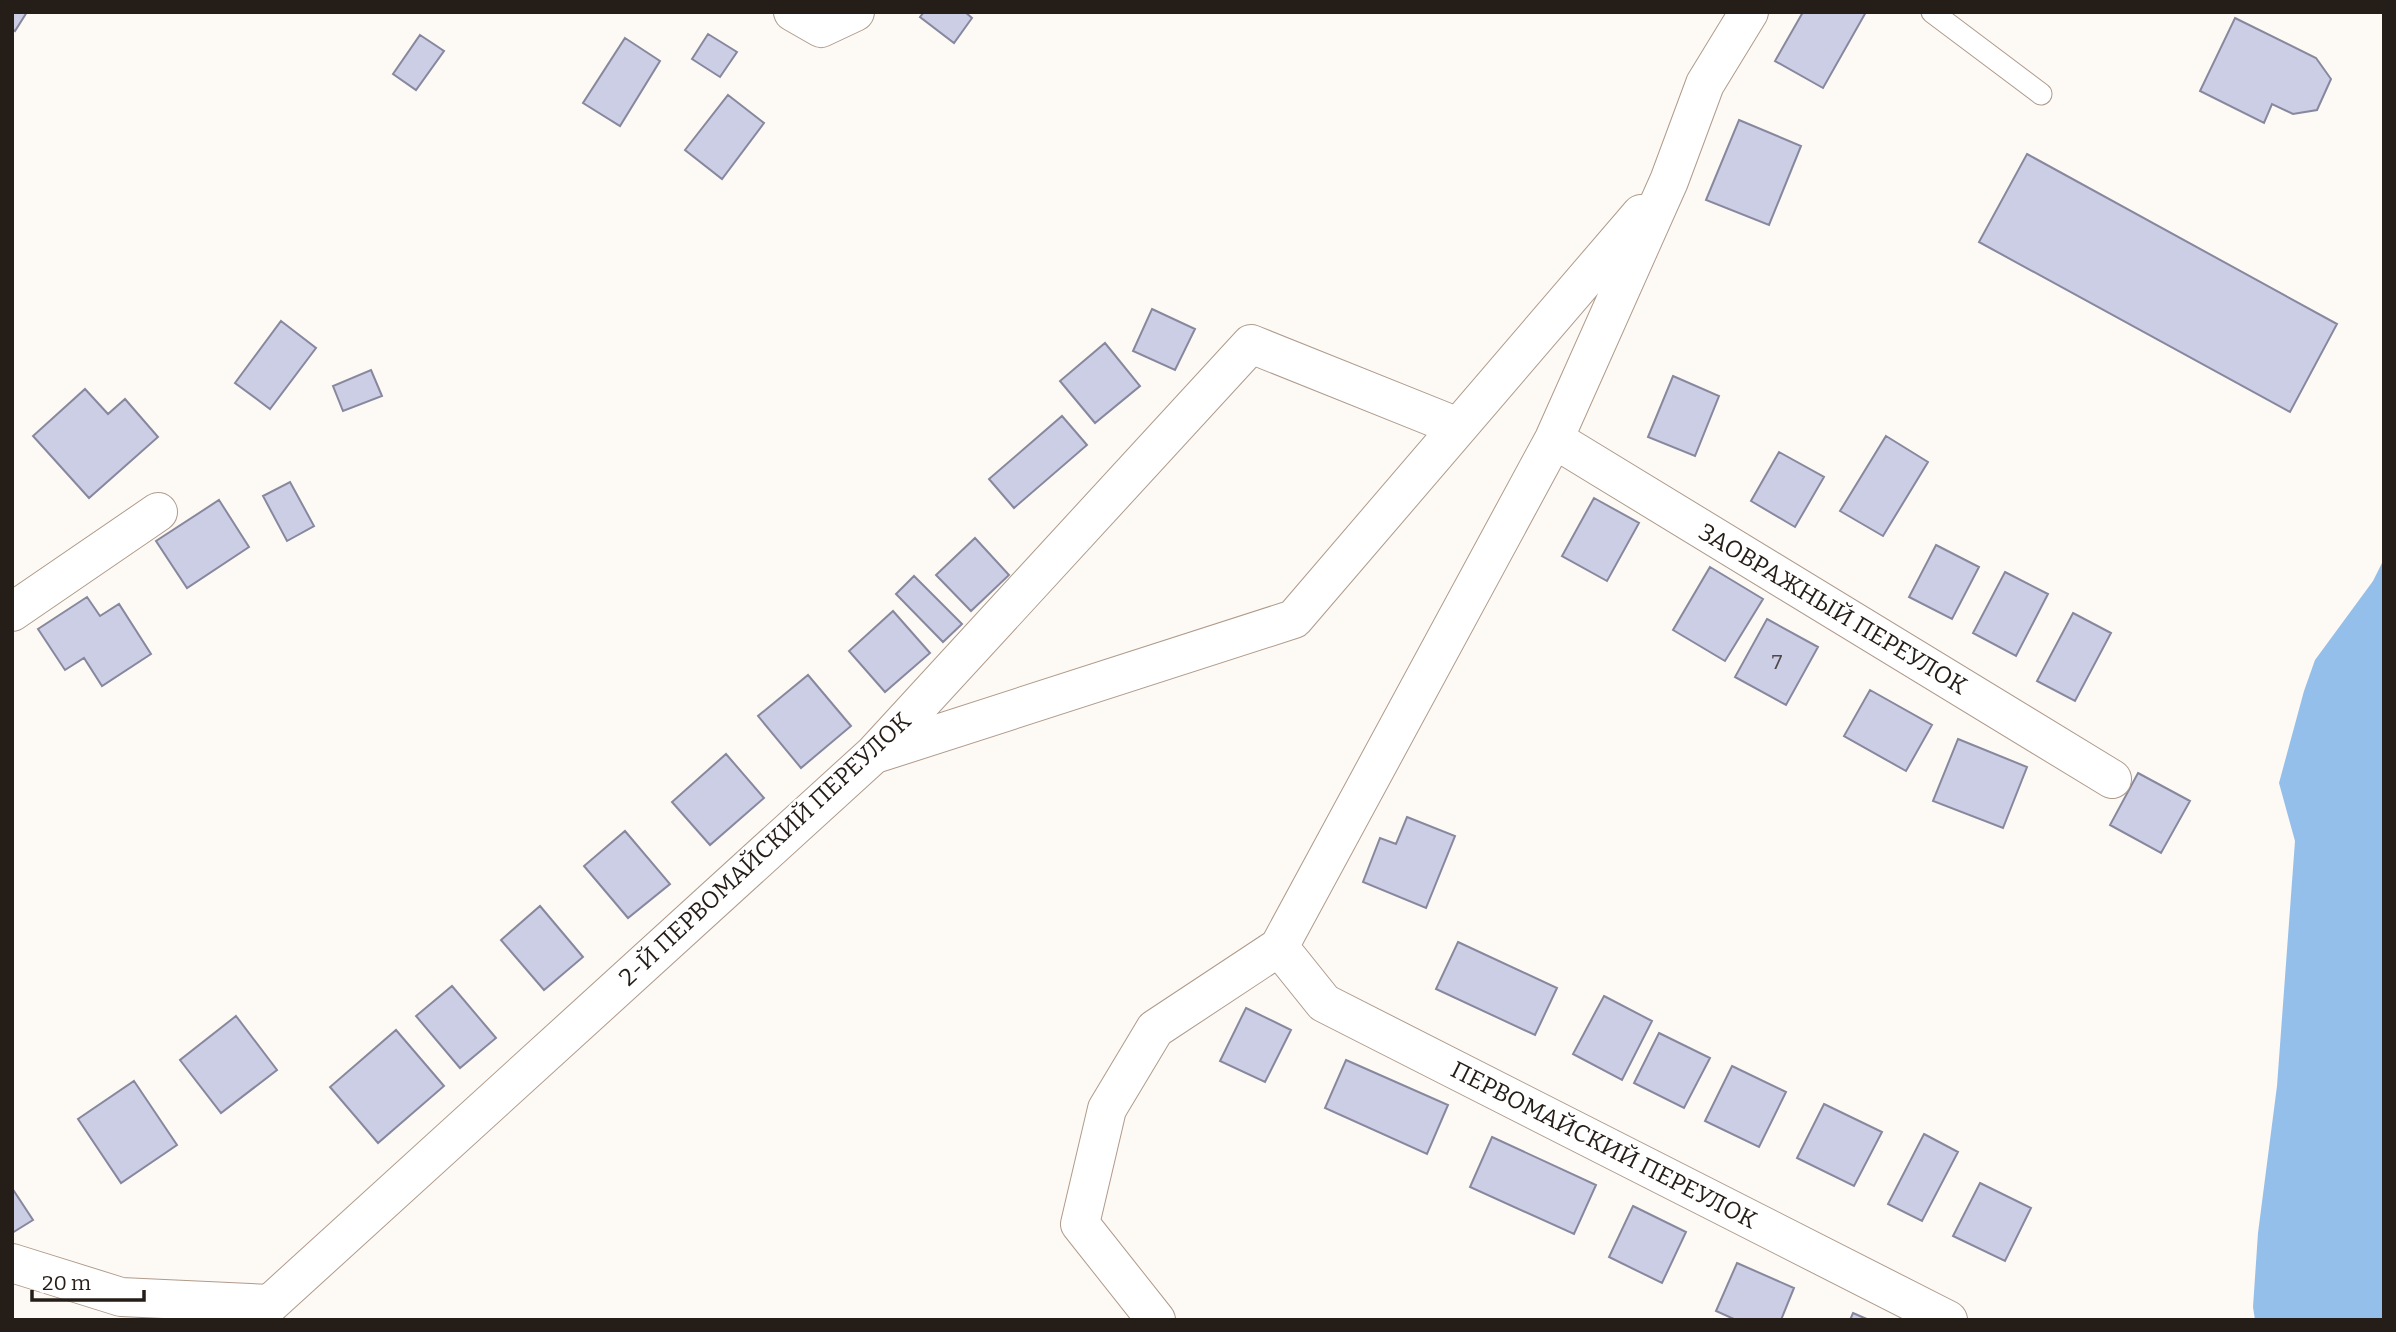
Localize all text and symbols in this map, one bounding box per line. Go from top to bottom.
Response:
street label: ЗАОВРАЖНЫЙ ПЕРЕУЛОК [1694,518,1972,700]
house number: 7 [1772,649,1783,675]
street label: 2-Й ПЕРВОМАЙСКИЙ ПЕРЕУЛОК [614,706,916,992]
street label: ПЕРВОМАЙСКИЙ ПЕРЕУЛОК [1446,1055,1762,1235]
scale bar [32,1258,144,1302]
text: 20 m [42,1270,91,1296]

